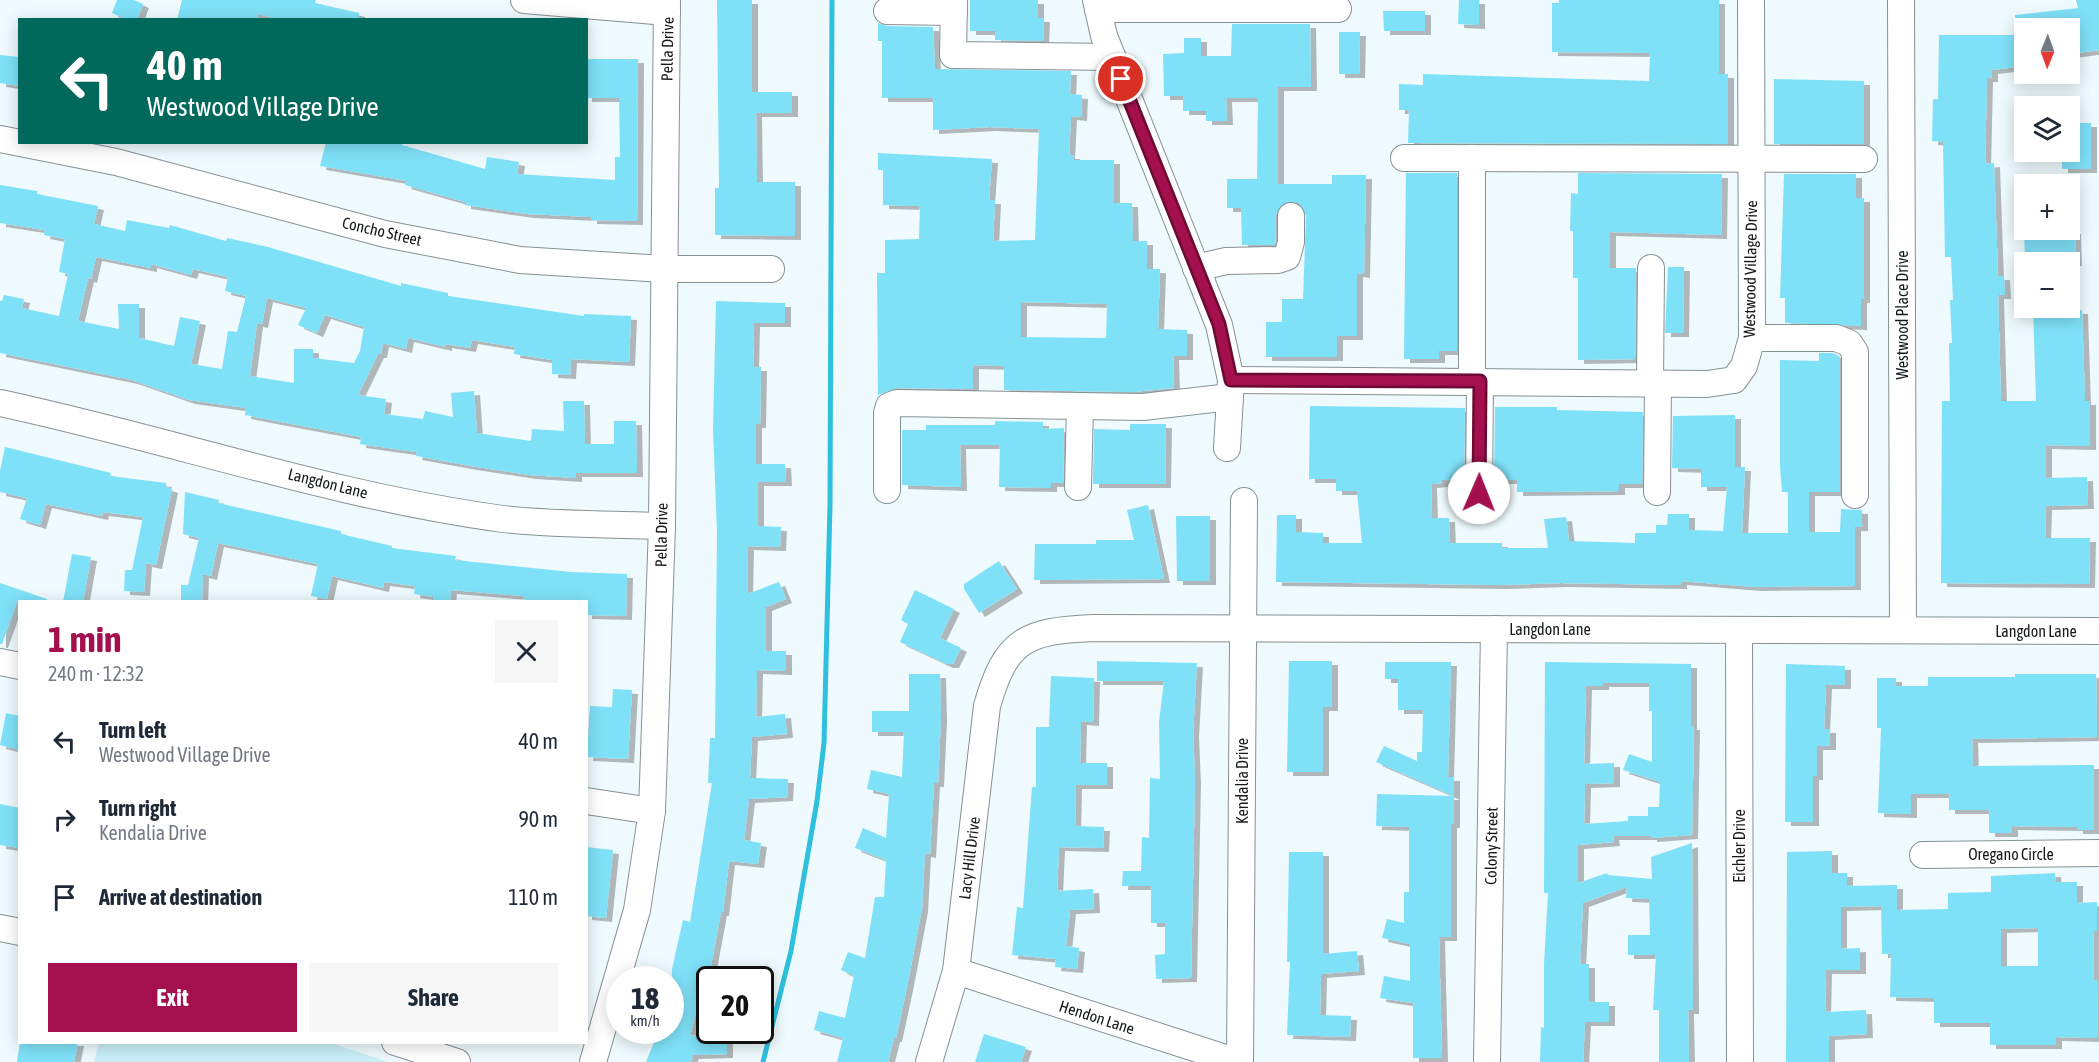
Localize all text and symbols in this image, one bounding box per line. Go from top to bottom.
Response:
street label: Pella Drive [657,17,677,81]
north arrow [2014,18,2080,84]
map controls [2014,18,2080,318]
text: 40 m [147,41,222,89]
icon: left [48,42,126,120]
pin [1095,53,1146,104]
icon: arrive [1104,62,1137,95]
text: Westwood Village Drive [147,91,379,122]
button: layers [2014,96,2080,162]
button: + [2014,174,2080,240]
street label: Westwood Village Drive [1740,200,1761,338]
street label: Concho Street [341,213,424,249]
street label: Westwood Place Drive [1893,251,1911,379]
button: − [2014,252,2080,318]
position arrow [1447,461,1511,525]
street label: Langdon Lane [286,464,370,503]
street label: Pella Drive [651,503,671,567]
text: 1 min [48,618,122,660]
button: close [495,620,558,683]
street label: Langdon Lane [1509,620,1591,639]
street label: Langdon Lane [1995,622,2077,641]
text: 240 m · 12:32 [48,662,144,685]
text: Turn left [99,717,166,743]
icon: left [48,725,81,758]
text: 40 m [518,728,558,754]
street label: Kendalia Drive [1233,738,1251,824]
text: Westwood Village Drive [99,743,271,766]
text: Turn right [99,795,176,821]
icon: right [48,803,81,836]
text: 90 m [518,806,558,832]
street label: Colony Street [1481,806,1502,885]
street label: Eichler Drive [1730,809,1748,883]
street label: Lacy Hill Drive [955,816,984,900]
text: Kendalia Drive [99,821,207,844]
street label: Oregano Circle [1968,845,2054,864]
icon: arrive [48,881,81,914]
text: Arrive at destination [99,884,262,910]
text: 110 m [508,884,558,910]
button: Exit [48,963,297,1032]
button: Share [309,963,558,1032]
speed limit sign: 20 [696,966,774,1044]
text: 18 [631,981,659,1015]
street label: Hendon Lane [1057,996,1137,1038]
text: km/h [630,1012,660,1029]

